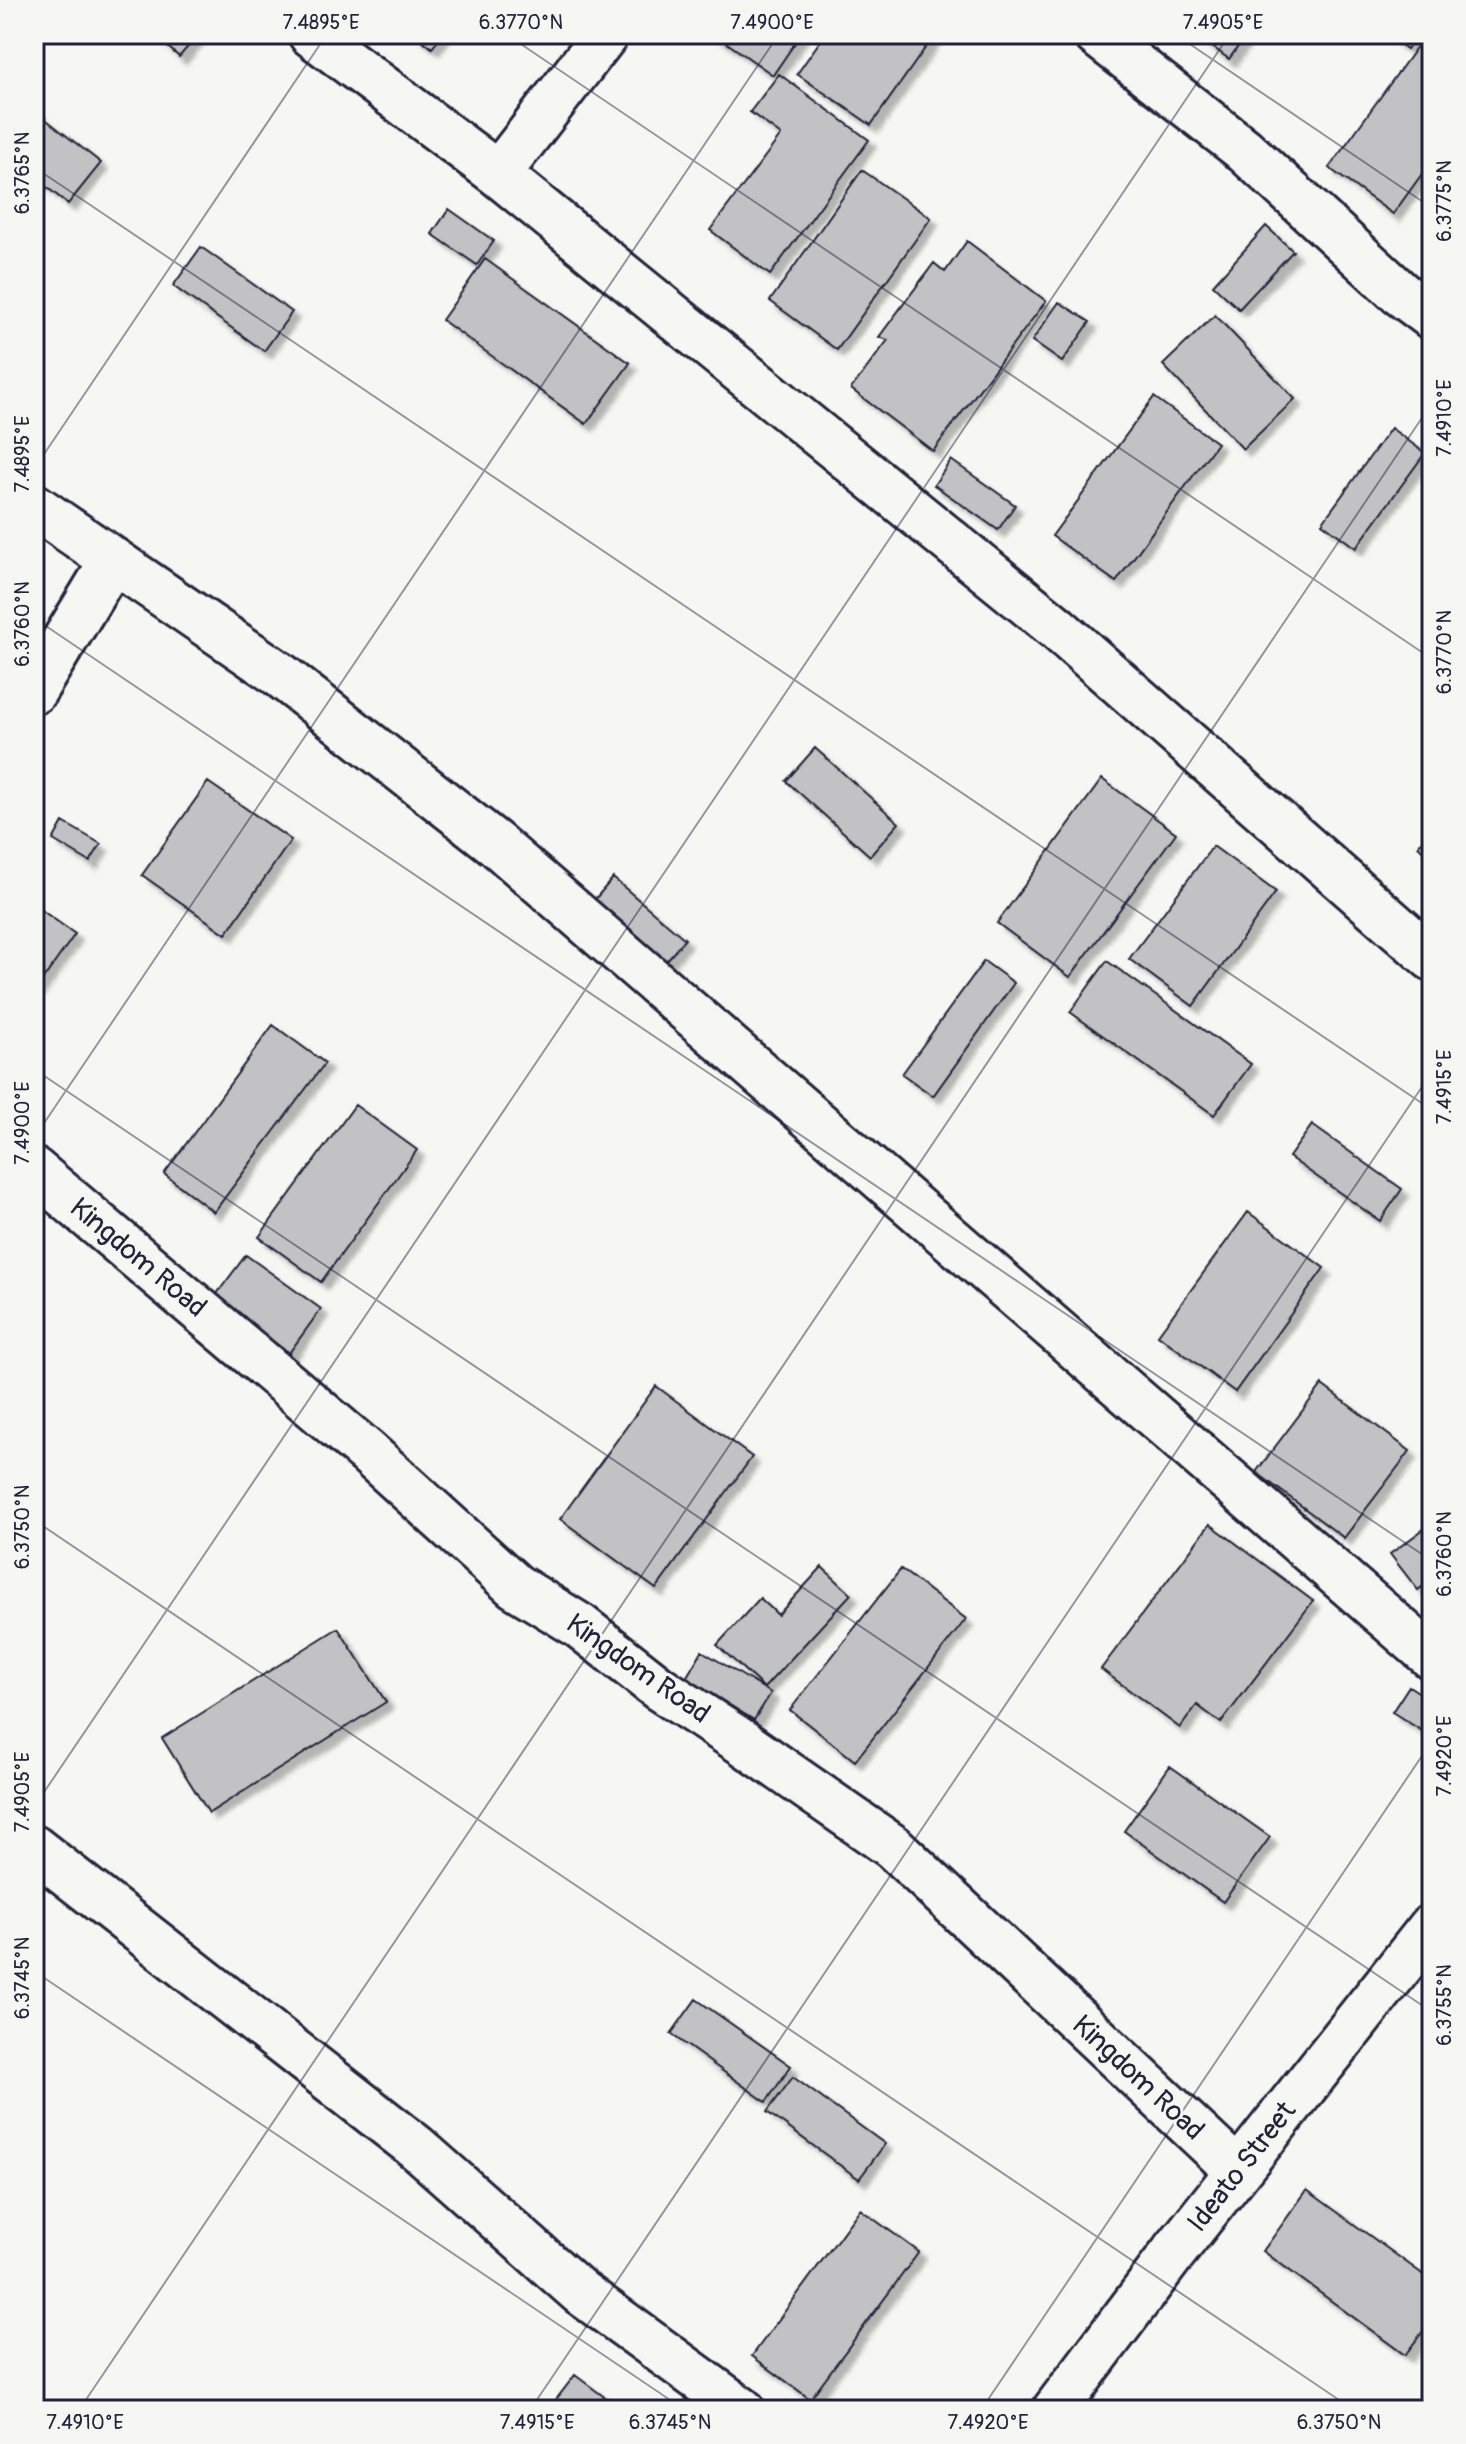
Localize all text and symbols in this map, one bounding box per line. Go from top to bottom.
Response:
text: 7.4895°E [283,10,359,35]
text: 6.3770°N [479,10,563,35]
text: 7.4900°E [730,10,814,35]
text: 7.4905°E [1183,10,1263,35]
text: 6.3765°N [10,132,35,214]
text: 6.3775°N [1432,160,1457,242]
text: 7.4910°E [1432,379,1457,457]
text: 7.4895°E [10,416,35,492]
text: 6.3760°N [10,581,35,667]
text: 6.3770°N [1432,610,1457,694]
text: 7.4915°E [1432,1050,1457,1124]
text: 7.4900°E [10,1081,35,1165]
street label: Kingdom Road [62,1191,214,1325]
text: 6.3750°N [10,1485,35,1569]
text: 6.3760°N [1432,1511,1457,1597]
street label: Kingdom Road [559,1607,717,1731]
text: 7.4920°E [1432,1716,1457,1796]
text: 7.4905°E [10,1752,35,1832]
text: 6.3745°N [10,1937,35,2019]
text: 6.3755°N [1432,1964,1457,2046]
street label: Kingdom Road [1065,2008,1211,2148]
street label: Ideato Street [1180,2094,1304,2239]
text: 7.4910°E [46,2410,124,2435]
text: 7.4915°E [500,2410,574,2435]
text: 6.3745°N [629,2410,711,2435]
text: 7.4920°E [948,2410,1028,2435]
text: 6.3750°N [1297,2410,1381,2435]

